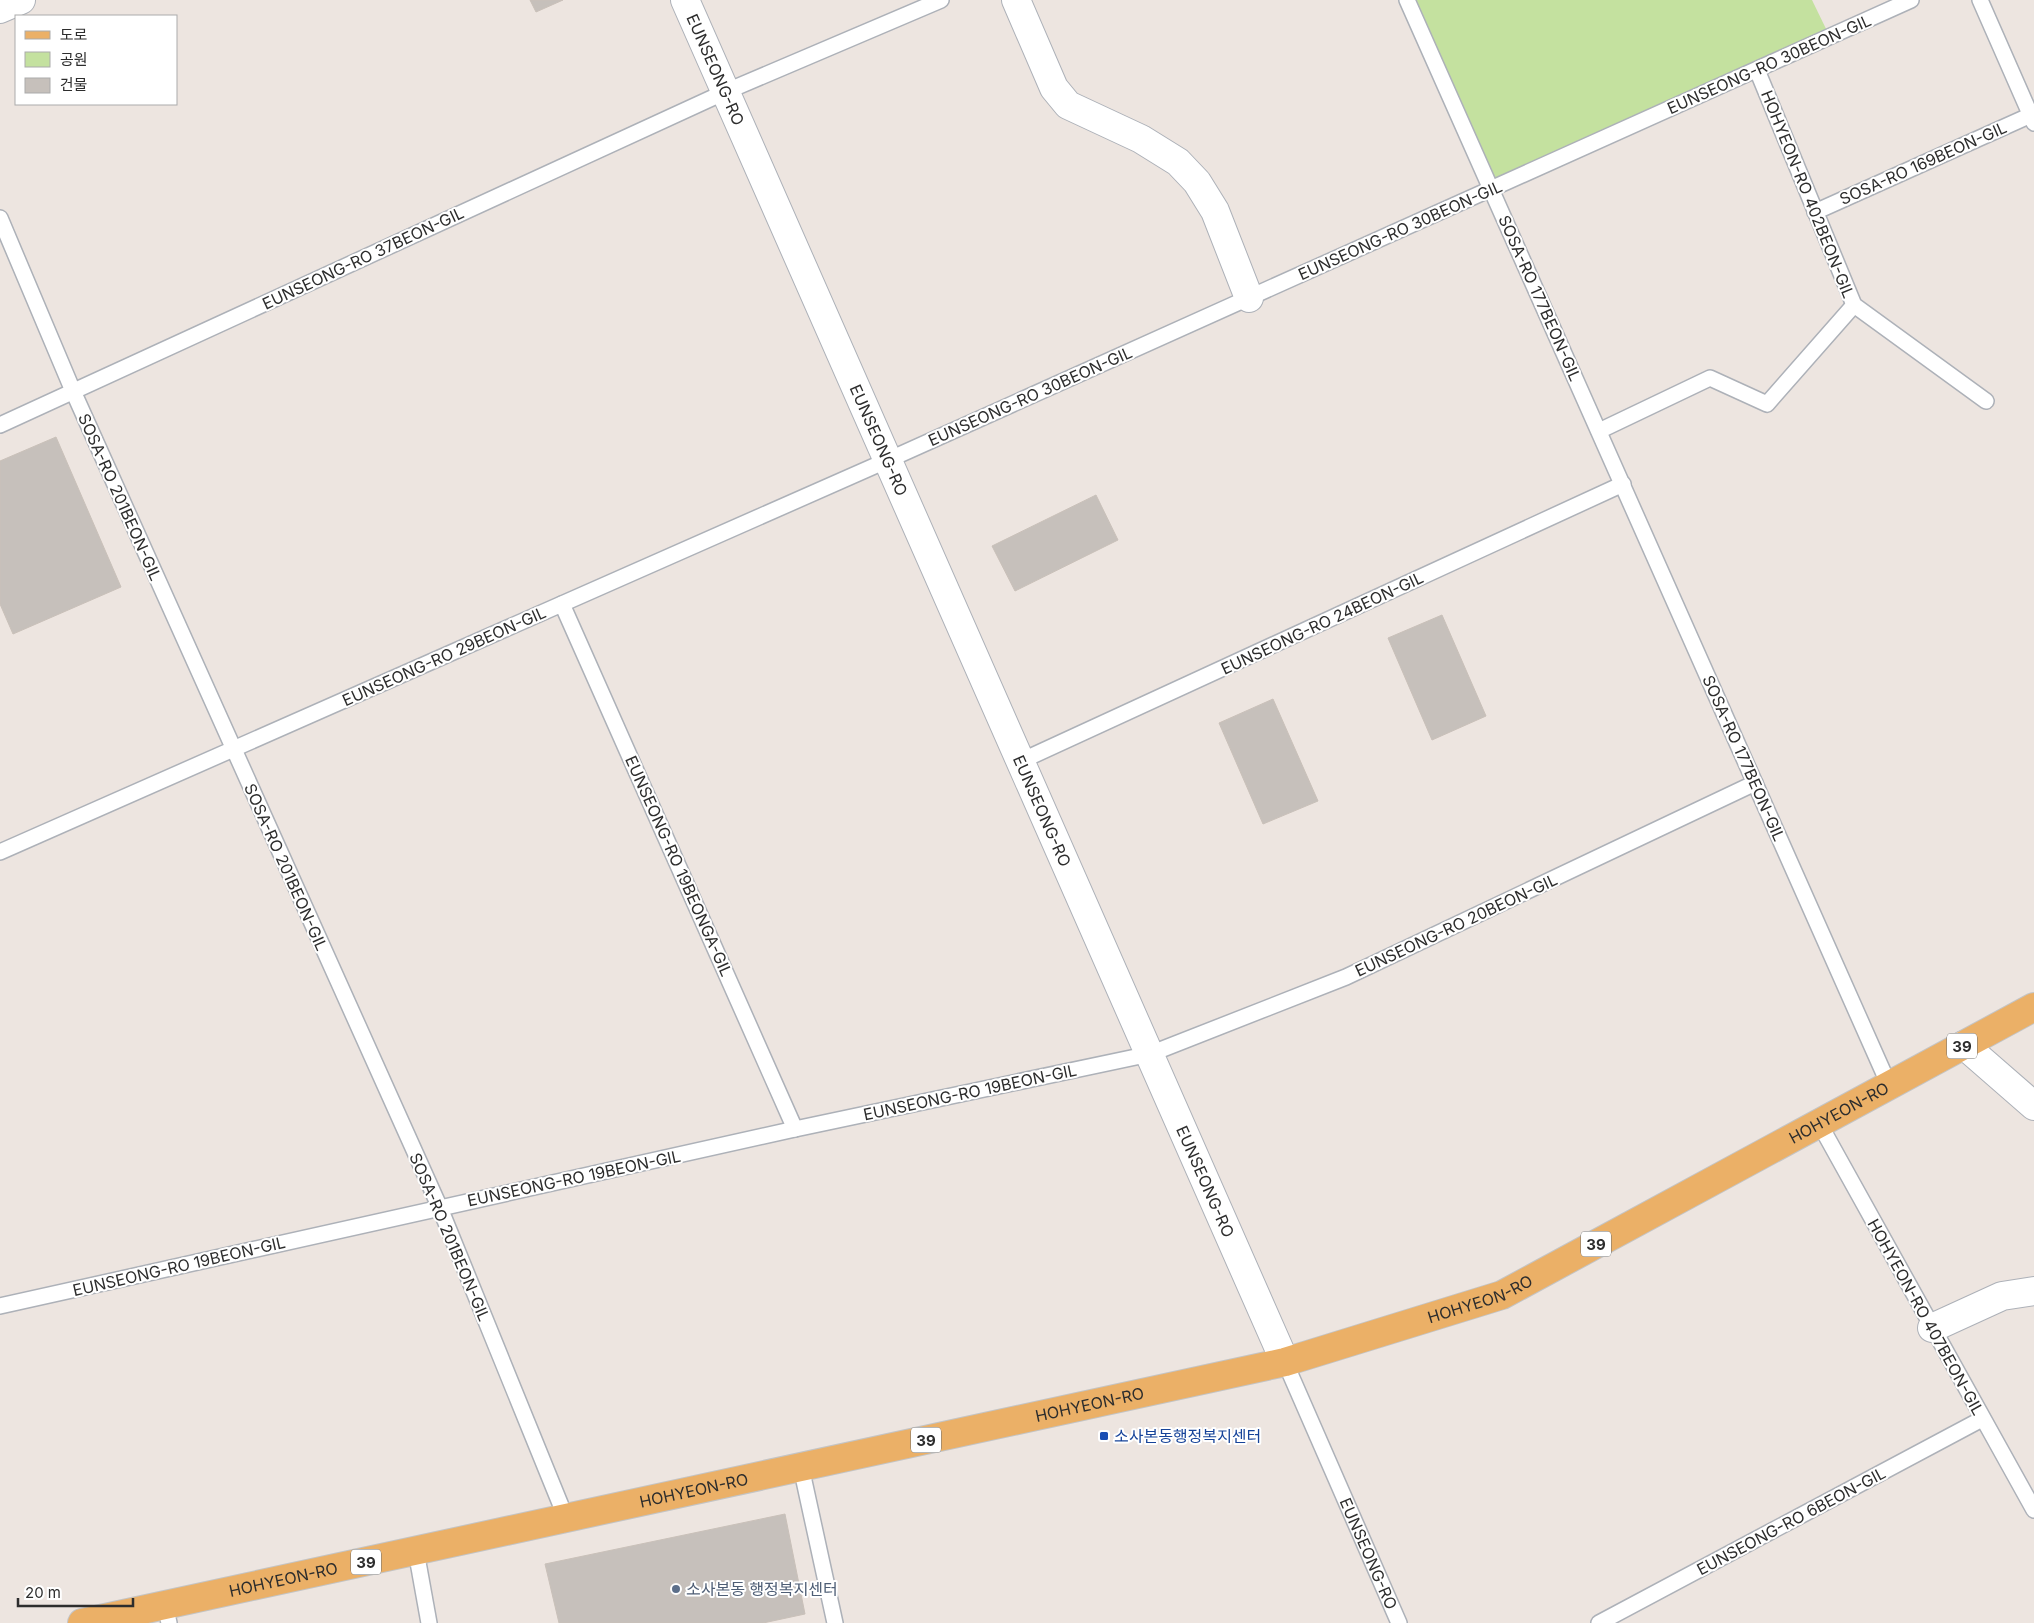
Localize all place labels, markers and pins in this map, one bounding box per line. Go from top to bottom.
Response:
place label: 소사본동행정복지센터 [1114,1426,1261,1446]
marker: 소사본동행정복지센터 [1098,1430,1110,1442]
place label: 소사본동 행정복지센터 [686,1579,838,1599]
marker: 소사본동 행정복지센터 [670,1583,682,1595]

